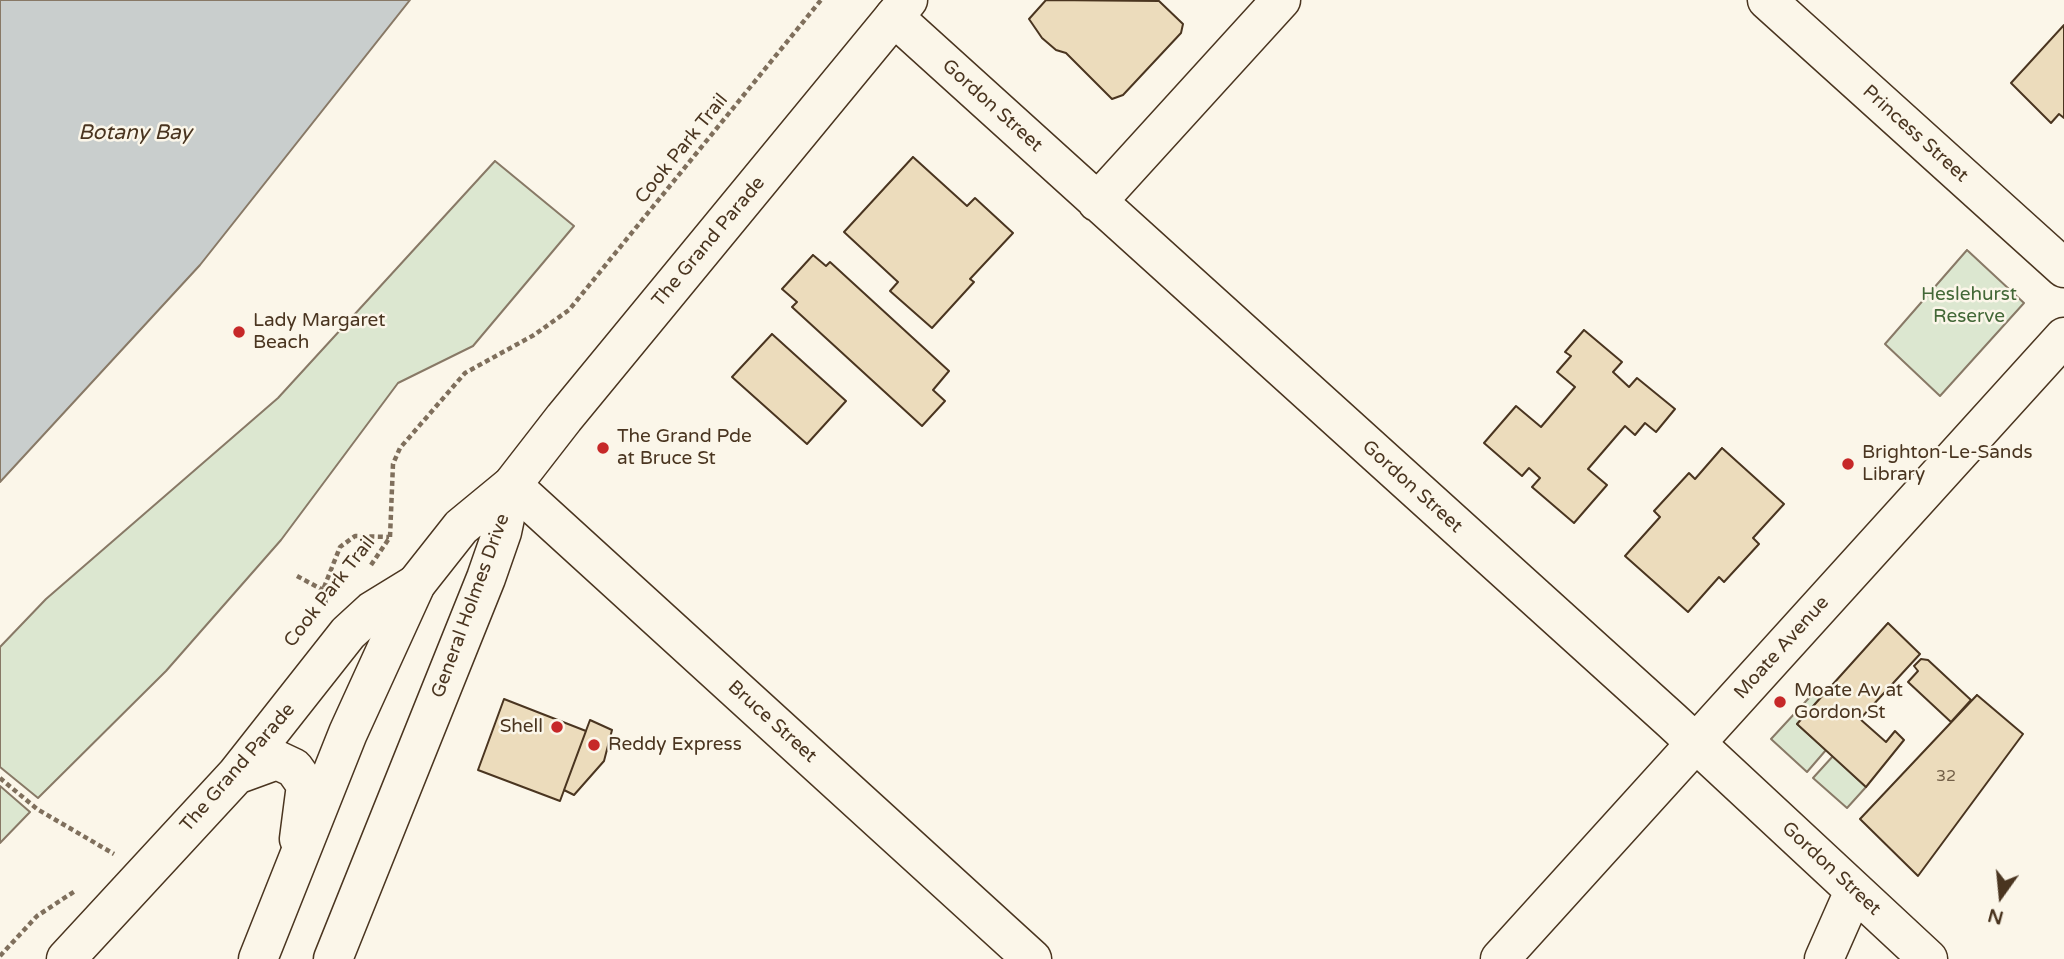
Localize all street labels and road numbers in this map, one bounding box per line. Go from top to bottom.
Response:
street label: Gordon Street [937,55,1047,157]
street label: Princess Street [1857,81,1973,187]
street label: Cook Park Trail [631,89,733,209]
street label: The Grand Parade [648,172,770,312]
street label: Gordon Street [1357,436,1467,538]
street label: General Holmes Drive [427,511,515,701]
street label: Cook Park Trail [280,532,380,652]
street label: Moate Avenue [1730,592,1834,704]
street label: Bruce Street [723,676,821,768]
street label: The Grand Parade [176,699,300,837]
street label: Gordon Street [1777,817,1885,921]

